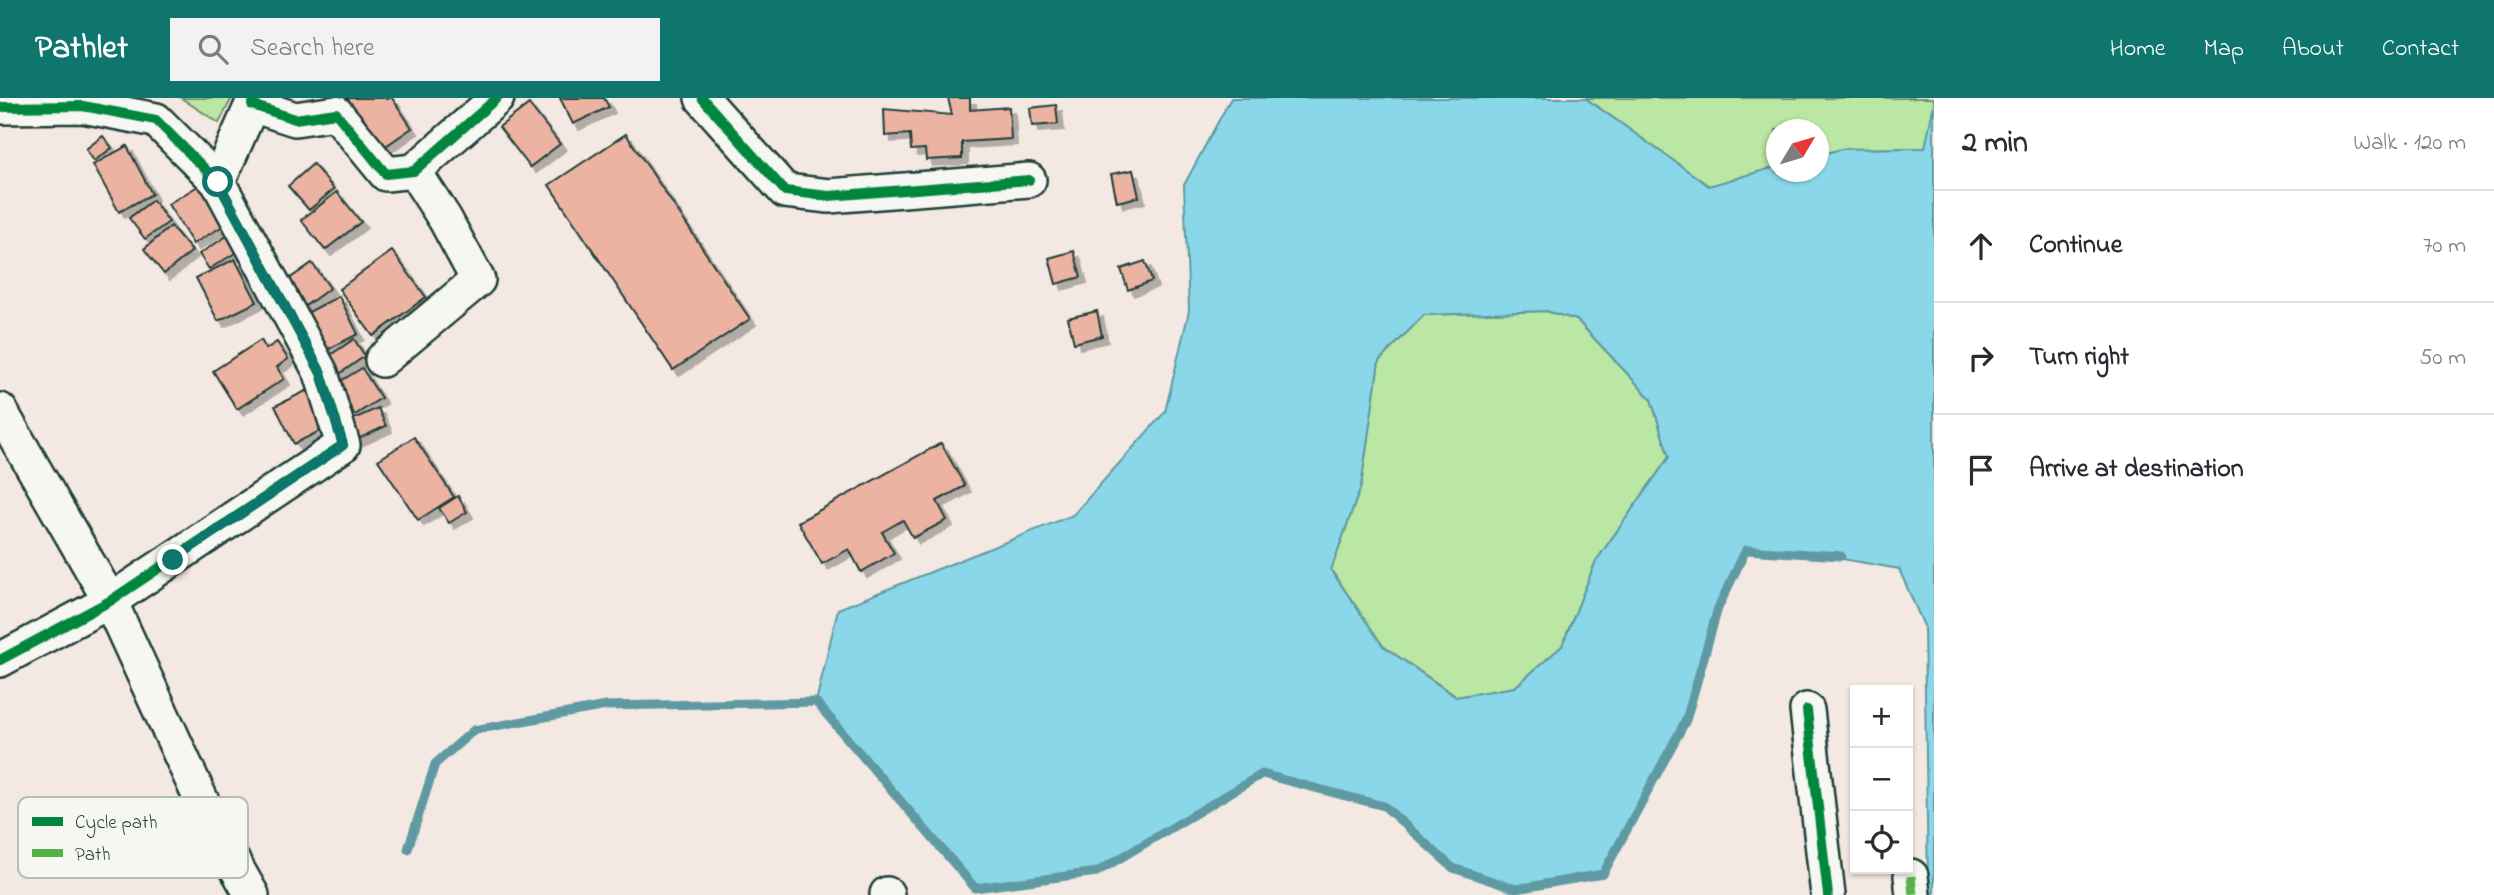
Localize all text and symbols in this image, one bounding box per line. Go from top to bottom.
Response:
search box [170,18,660,81]
text: Pathlet [35,25,128,73]
icon: search [194,30,232,68]
text: Search here [250,30,375,68]
text: Home [2110,32,2166,67]
text: Map [2204,32,2244,67]
text: About [2282,32,2344,67]
text: Contact [2382,32,2459,67]
north arrow [1766,119,1829,182]
text: 2 min [1962,122,2028,166]
text: Walk · 120 m [2353,127,2466,160]
route start [202,166,233,197]
icon: ahead [1962,227,2000,265]
text: Continue [2029,227,2122,265]
text: 70 m [2423,230,2466,263]
icon: right [1962,339,2000,377]
text: Turn right [2029,339,2129,377]
text: 50 m [2419,342,2466,375]
icon: arrive [1962,451,2000,489]
text: Arrive at destination [2029,451,2244,489]
route end [157,544,188,575]
map controls [1850,685,1913,874]
button: + [1850,685,1913,748]
button: − [1850,748,1913,811]
legend [18,797,248,878]
text: Cycle path [75,810,157,838]
button: locate [1850,811,1913,874]
text: Path [75,842,111,869]

